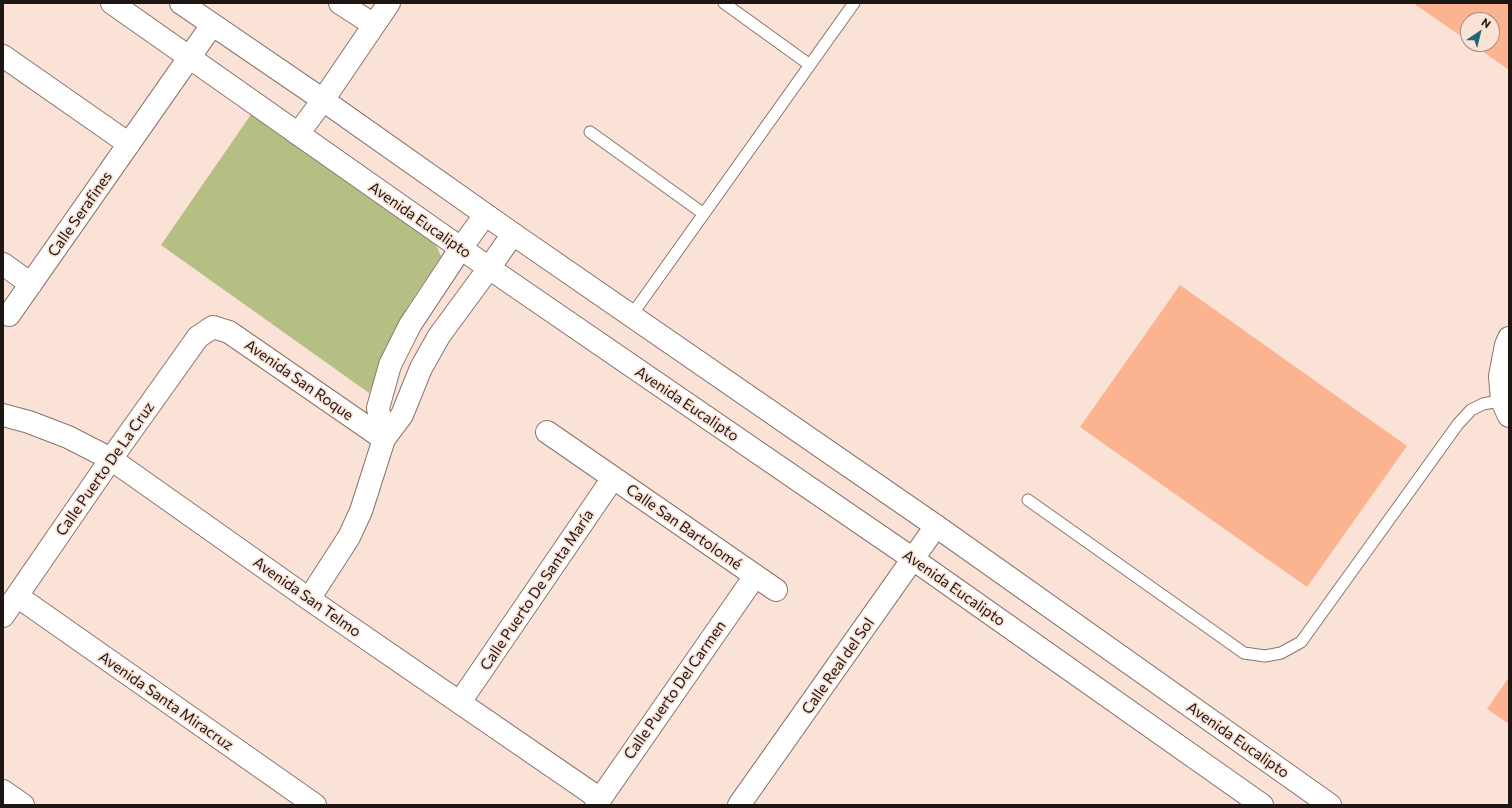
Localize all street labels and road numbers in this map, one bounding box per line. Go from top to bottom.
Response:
street label: Calle Serafines [44,168,116,260]
street label: Avenida Eucalipto [365,178,475,262]
street label: Avenida San Roque [241,336,357,424]
street label: Avenida Eucalipto [632,363,742,445]
street label: Calle Puerto De La Cruz [52,399,158,539]
street label: Calle San Bartolomé [623,480,745,574]
street label: Calle Puerto De Santa María [476,506,598,674]
street label: Avenida Eucalipto [899,546,1009,630]
street label: Avenida San Telmo [250,553,364,641]
street label: Calle Real del Sol [798,614,878,718]
street label: Calle Puerto Del Carmen [620,617,730,763]
street label: Avenida Santa Miracruz [95,648,237,754]
street label: Avenida Eucalipto [1183,698,1293,782]

